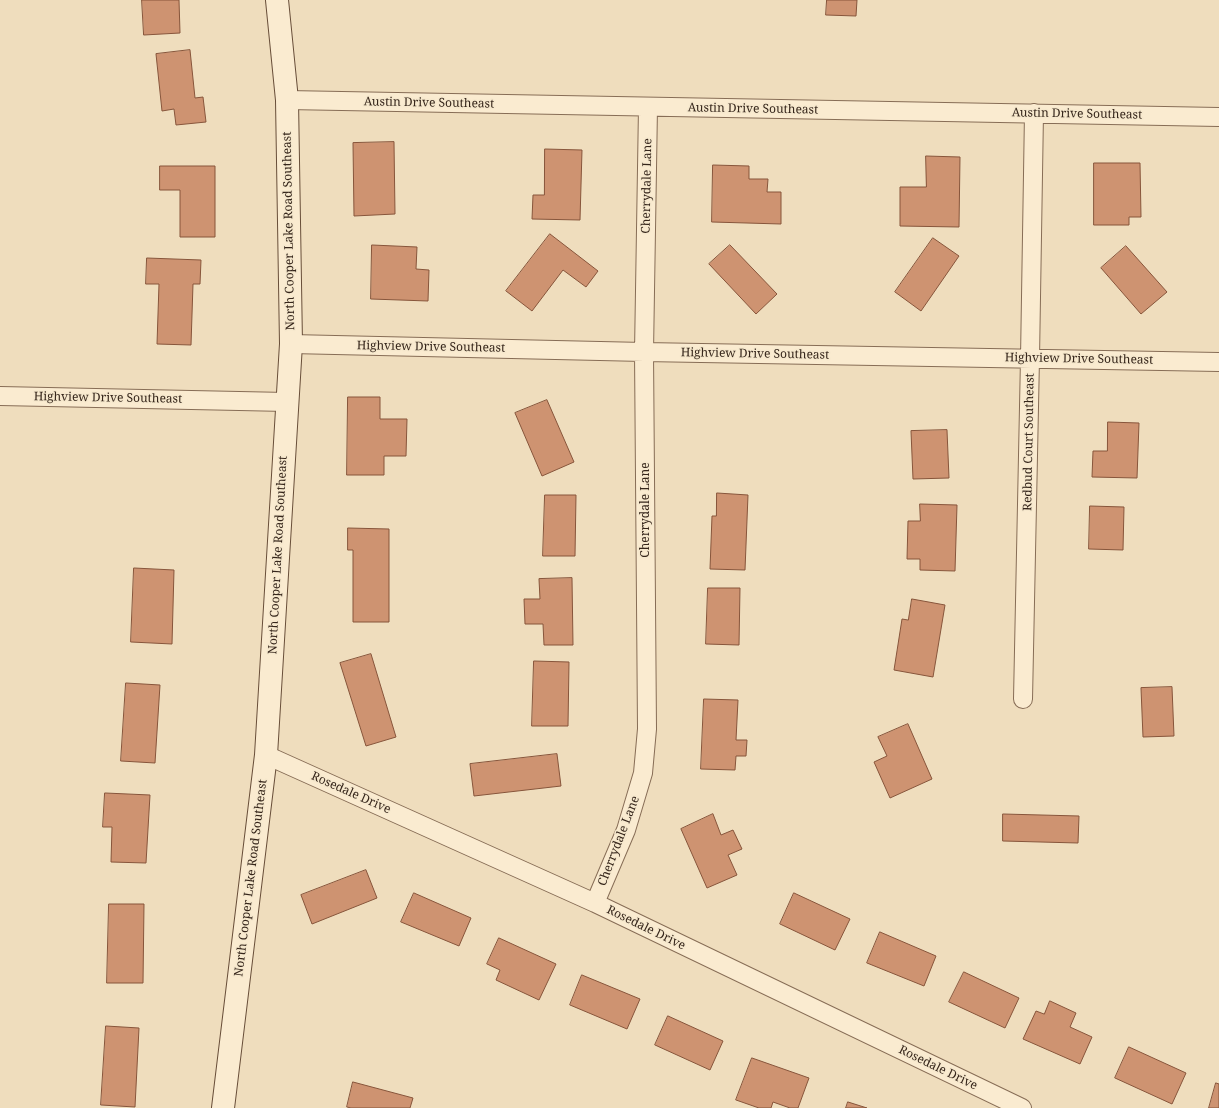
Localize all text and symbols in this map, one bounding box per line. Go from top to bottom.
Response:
street label: Austin Drive Southeast [364,95,494,111]
street label: Austin Drive Southeast [688,101,818,117]
street label: Austin Drive Southeast [1012,106,1142,122]
street label: North Cooper Lake Road Southeast [280,131,298,331]
street label: Cherrydale Lane [639,138,655,234]
street label: Highview Drive Southeast [357,339,505,355]
street label: Highview Drive Southeast [681,346,829,362]
street label: Highview Drive Southeast [1005,351,1153,367]
street label: Redbud Court Southeast [1021,373,1037,511]
street label: Highview Drive Southeast [34,390,182,406]
street label: North Cooper Lake Road Southeast [266,455,290,655]
street label: Cherrydale Lane [639,462,653,558]
street label: Rosedale Drive [309,769,393,817]
street label: North Cooper Lake Road Southeast [232,778,270,978]
street label: Cherrydale Lane [595,794,643,888]
street label: Rosedale Drive [604,903,688,953]
street label: Rosedale Drive [896,1043,980,1093]

